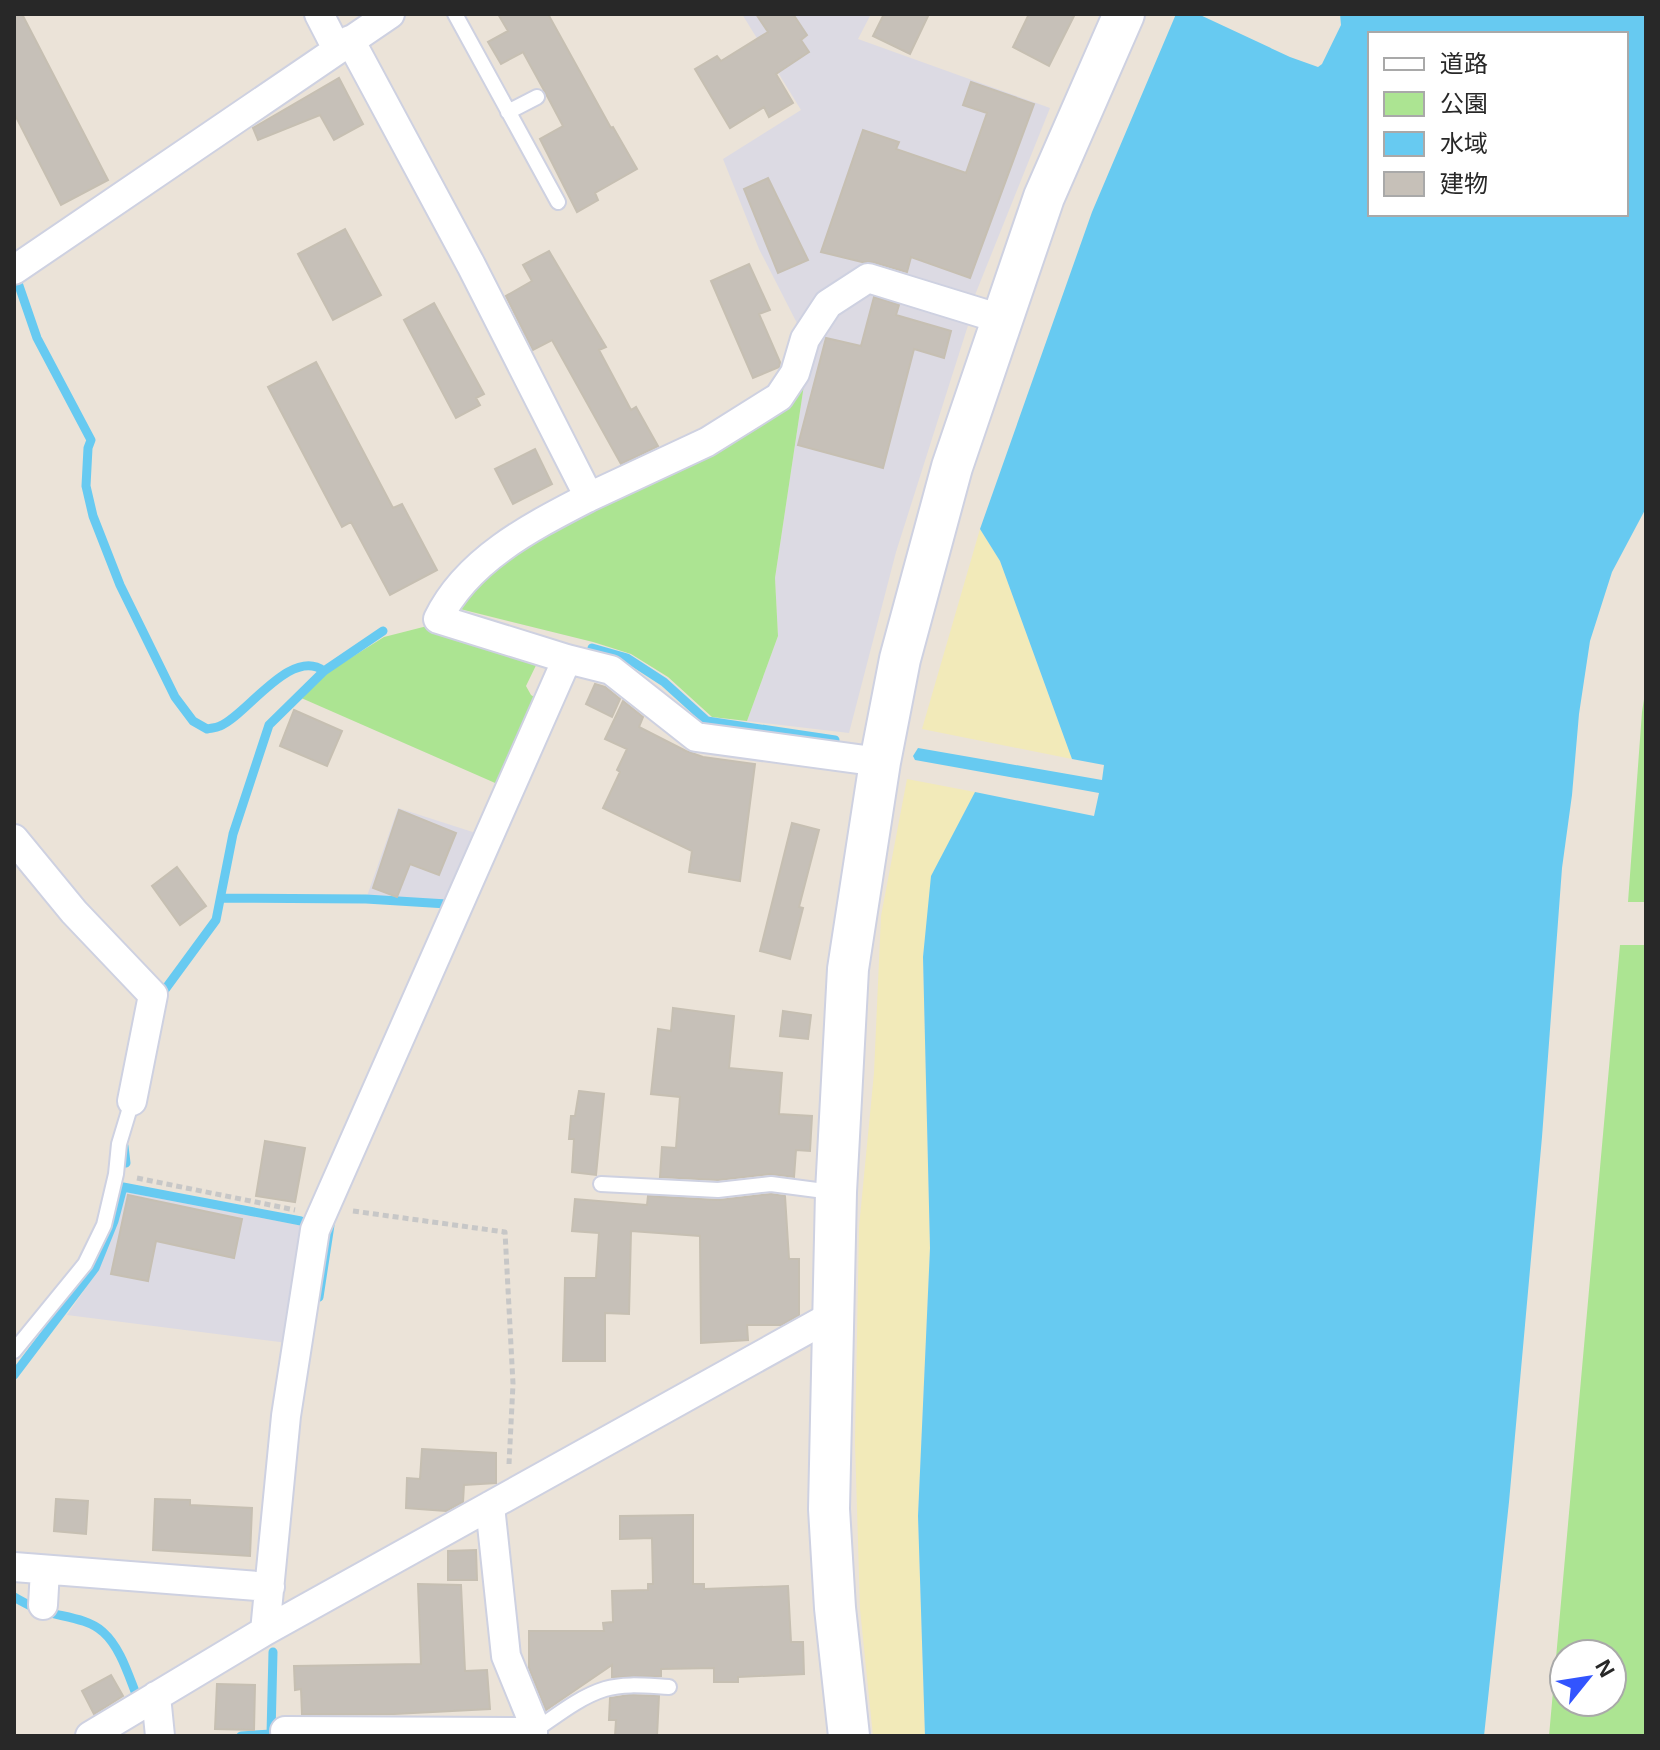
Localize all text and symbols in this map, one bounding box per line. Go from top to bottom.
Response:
legend [1368,32,1628,216]
text: 道路 [1440,50,1488,77]
text: 公園 [1440,90,1488,117]
text: 水域 [1440,130,1488,157]
text: 建物 [1440,170,1488,197]
north arrow [1548,1638,1628,1718]
text: N [1590,1655,1620,1681]

